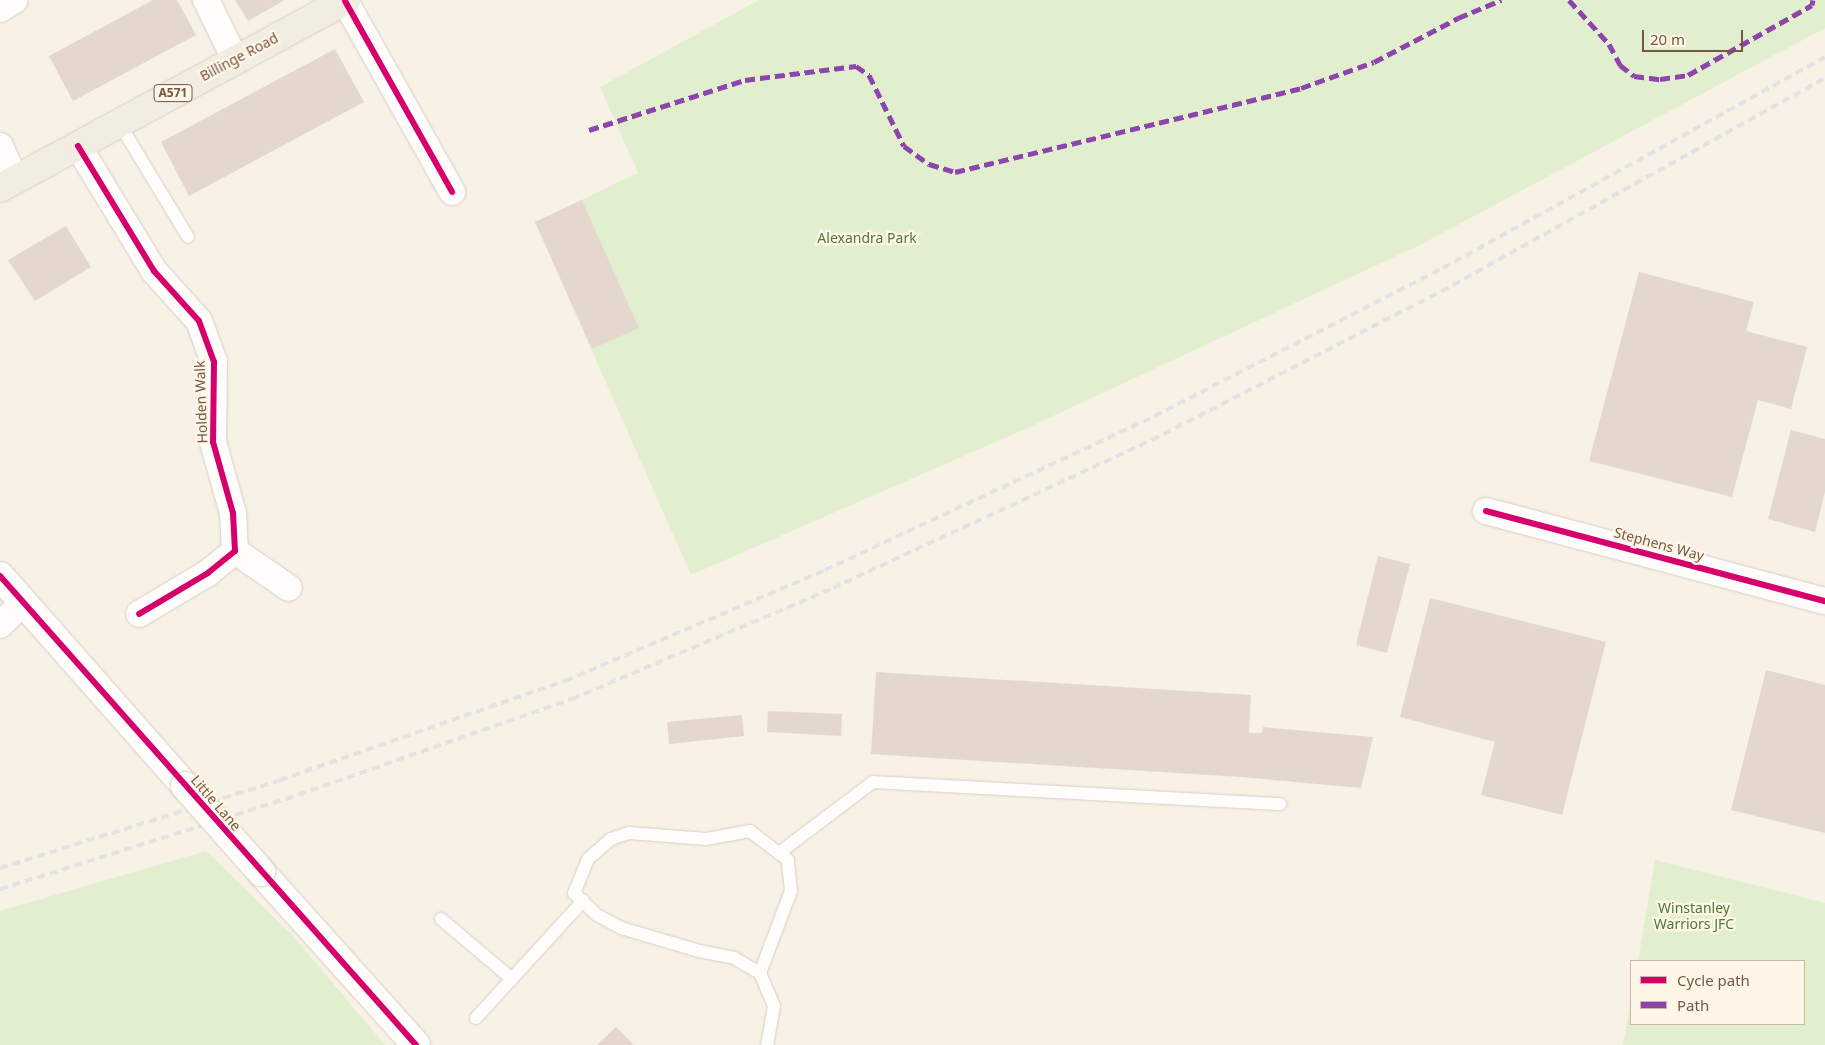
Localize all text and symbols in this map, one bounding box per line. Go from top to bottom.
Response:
scale bar [1645,20,1746,52]
street label: Billinge Road [197,29,281,85]
text: 20 m [1650,29,1685,49]
road number: A571 [153,84,193,102]
park label: Alexandra Park [817,230,917,246]
street label: Holden Walk [191,360,211,444]
street label: Stephens Way [1612,524,1706,564]
street label: Little Lane [187,772,245,834]
park label: Winstanley Warriors JFC [1654,900,1734,932]
legend [1630,960,1805,1025]
text: Cycle path [1677,970,1750,990]
text: Path [1677,995,1709,1015]

